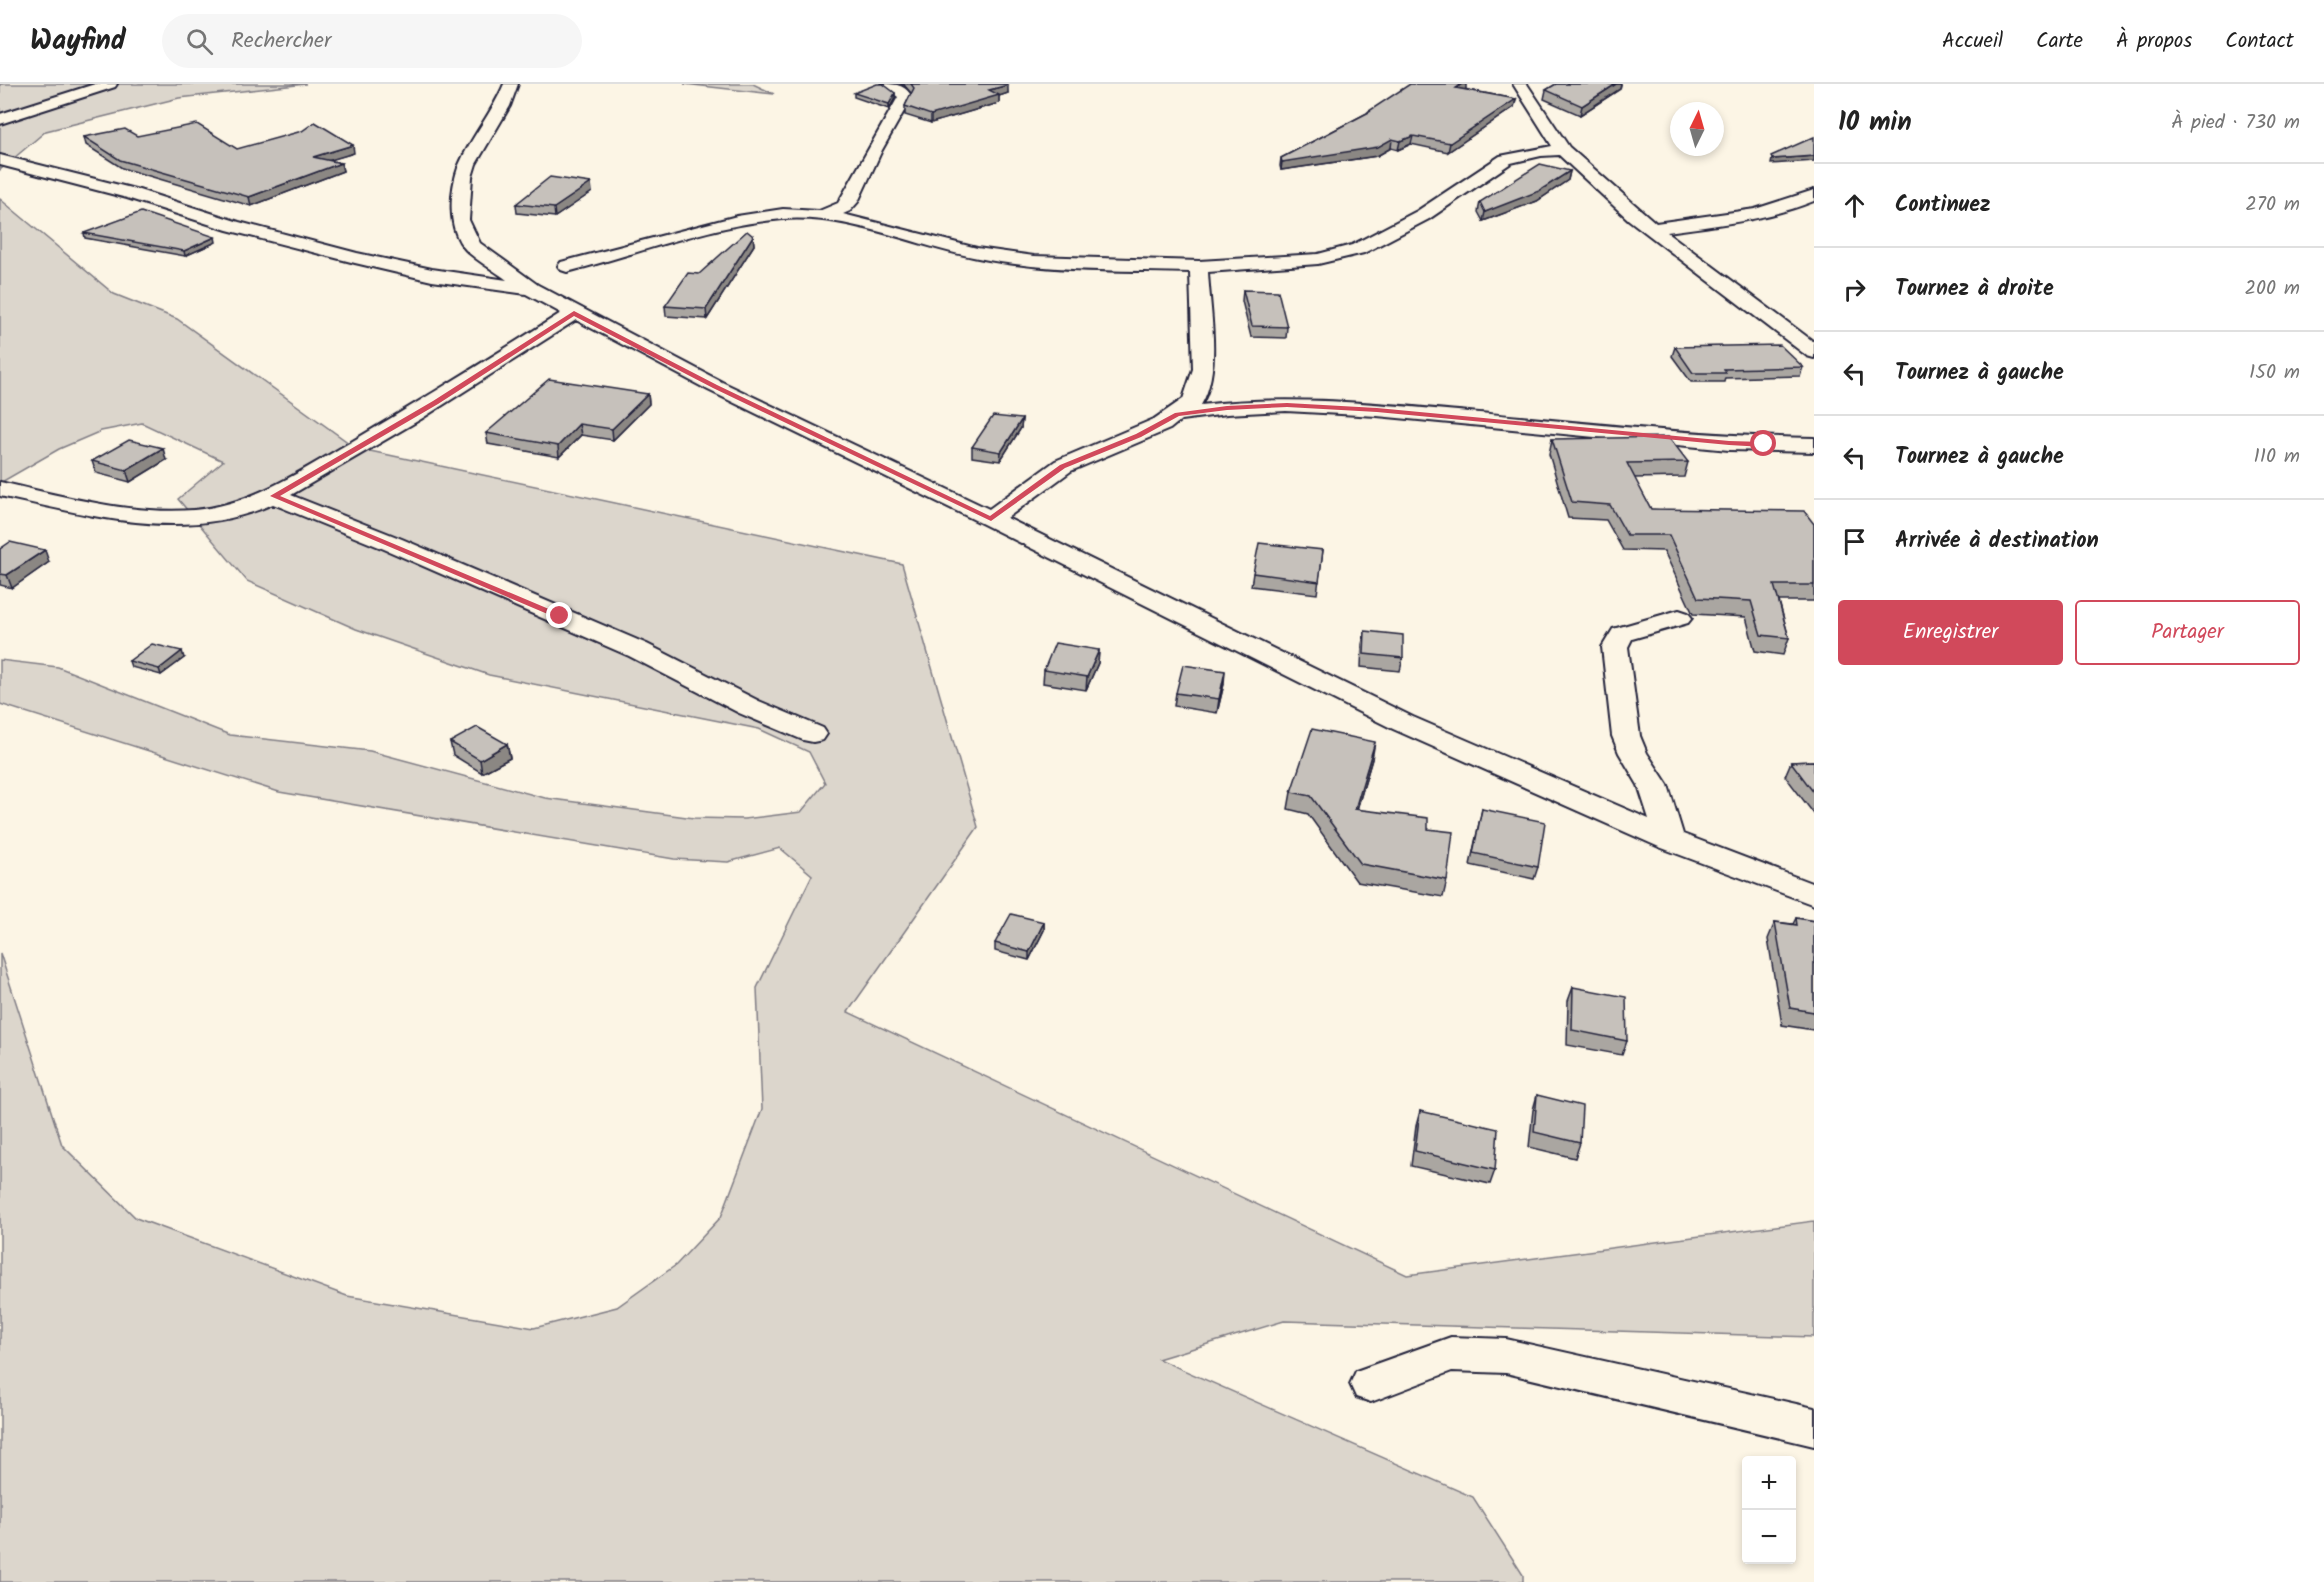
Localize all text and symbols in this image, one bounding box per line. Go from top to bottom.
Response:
search box [162,14,582,68]
text: Wayfind [30,19,126,64]
text: Rechercher [231,24,331,59]
icon: search [183,25,216,58]
text: Accueil [1942,25,2003,58]
text: Carte [2036,25,2083,58]
text: À propos [2116,25,2192,58]
text: Contact [2225,25,2294,58]
north arrow [1670,102,1724,156]
text: 10 min [1838,102,1912,144]
text: À pied · 730 m [2171,107,2300,139]
text: Continuez [1895,188,1991,223]
icon: ahead [1838,189,1871,222]
text: 270 m [2245,189,2300,221]
text: Tournez à droite [1895,272,2054,307]
icon: right [1838,273,1871,306]
text: 200 m [2244,273,2300,305]
text: Tournez à gauche [1895,356,2064,391]
icon: left [1838,357,1871,390]
text: 150 m [2249,357,2300,389]
route start [1750,430,1776,456]
text: Tournez à gauche [1895,440,2064,475]
icon: left [1838,441,1871,474]
text: 110 m [2254,441,2300,473]
text: Arrivée à destination [1895,524,2099,559]
icon: arrive [1838,525,1871,558]
button: Enregistrer [1838,600,2063,665]
button: Partager [2075,600,2300,665]
route end [546,602,572,628]
map controls [1742,1456,1796,1564]
button: + [1742,1456,1796,1510]
button: − [1742,1510,1796,1564]

